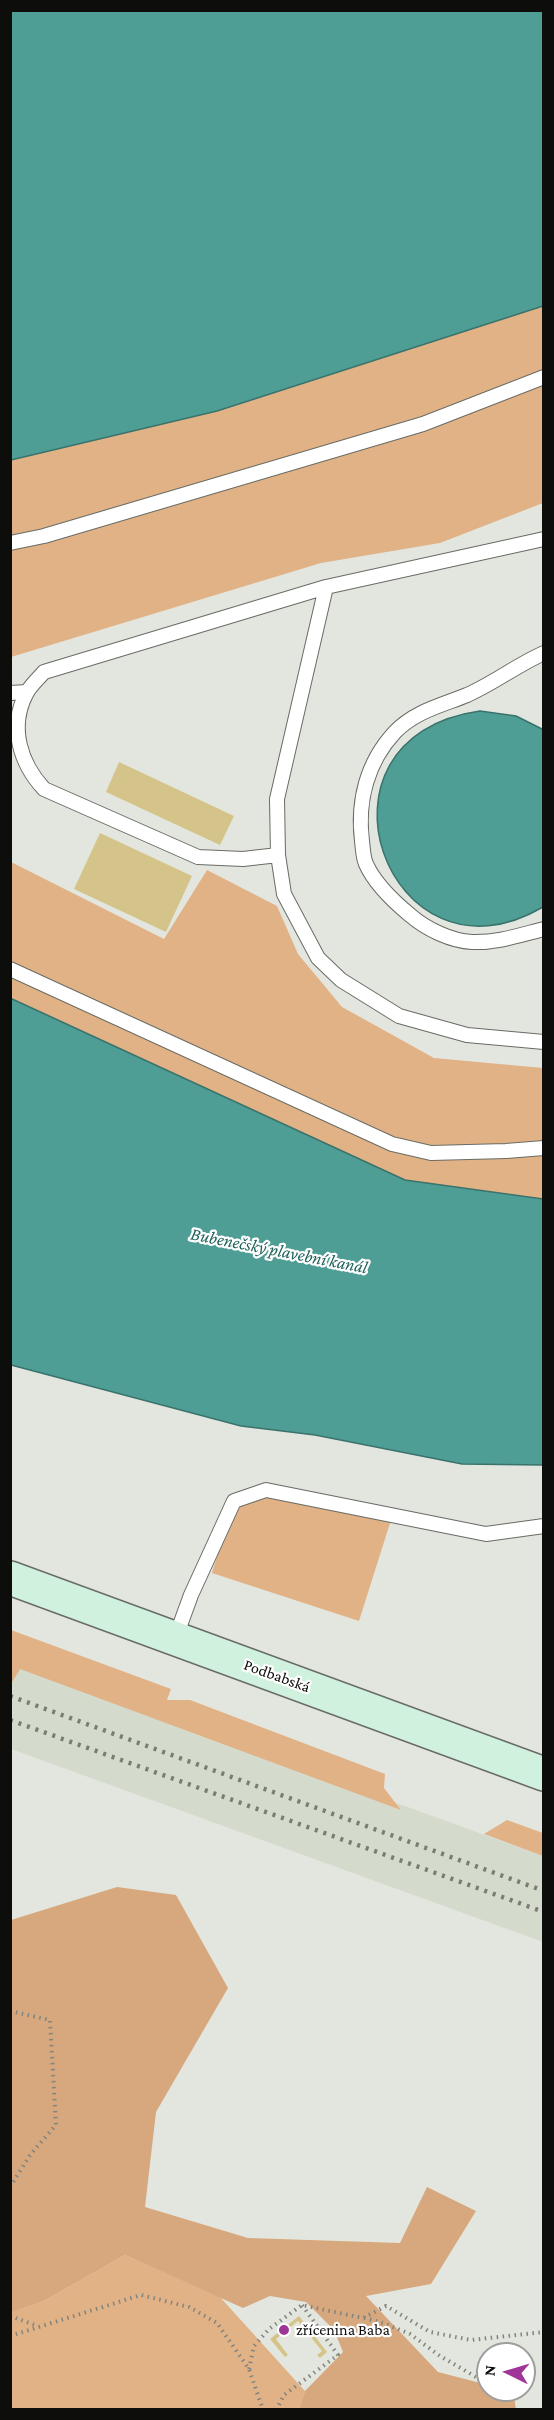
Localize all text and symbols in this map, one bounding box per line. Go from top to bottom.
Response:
water label: Bubenečský plavební kanál [189,1223,369,1279]
street label: Podbabská [241,1655,313,1697]
place label: zřícenina Baba [296,2320,390,2340]
marker: zřícenina Baba [277,2323,291,2337]
north arrow [476,2342,536,2402]
text: N [481,2364,499,2377]

